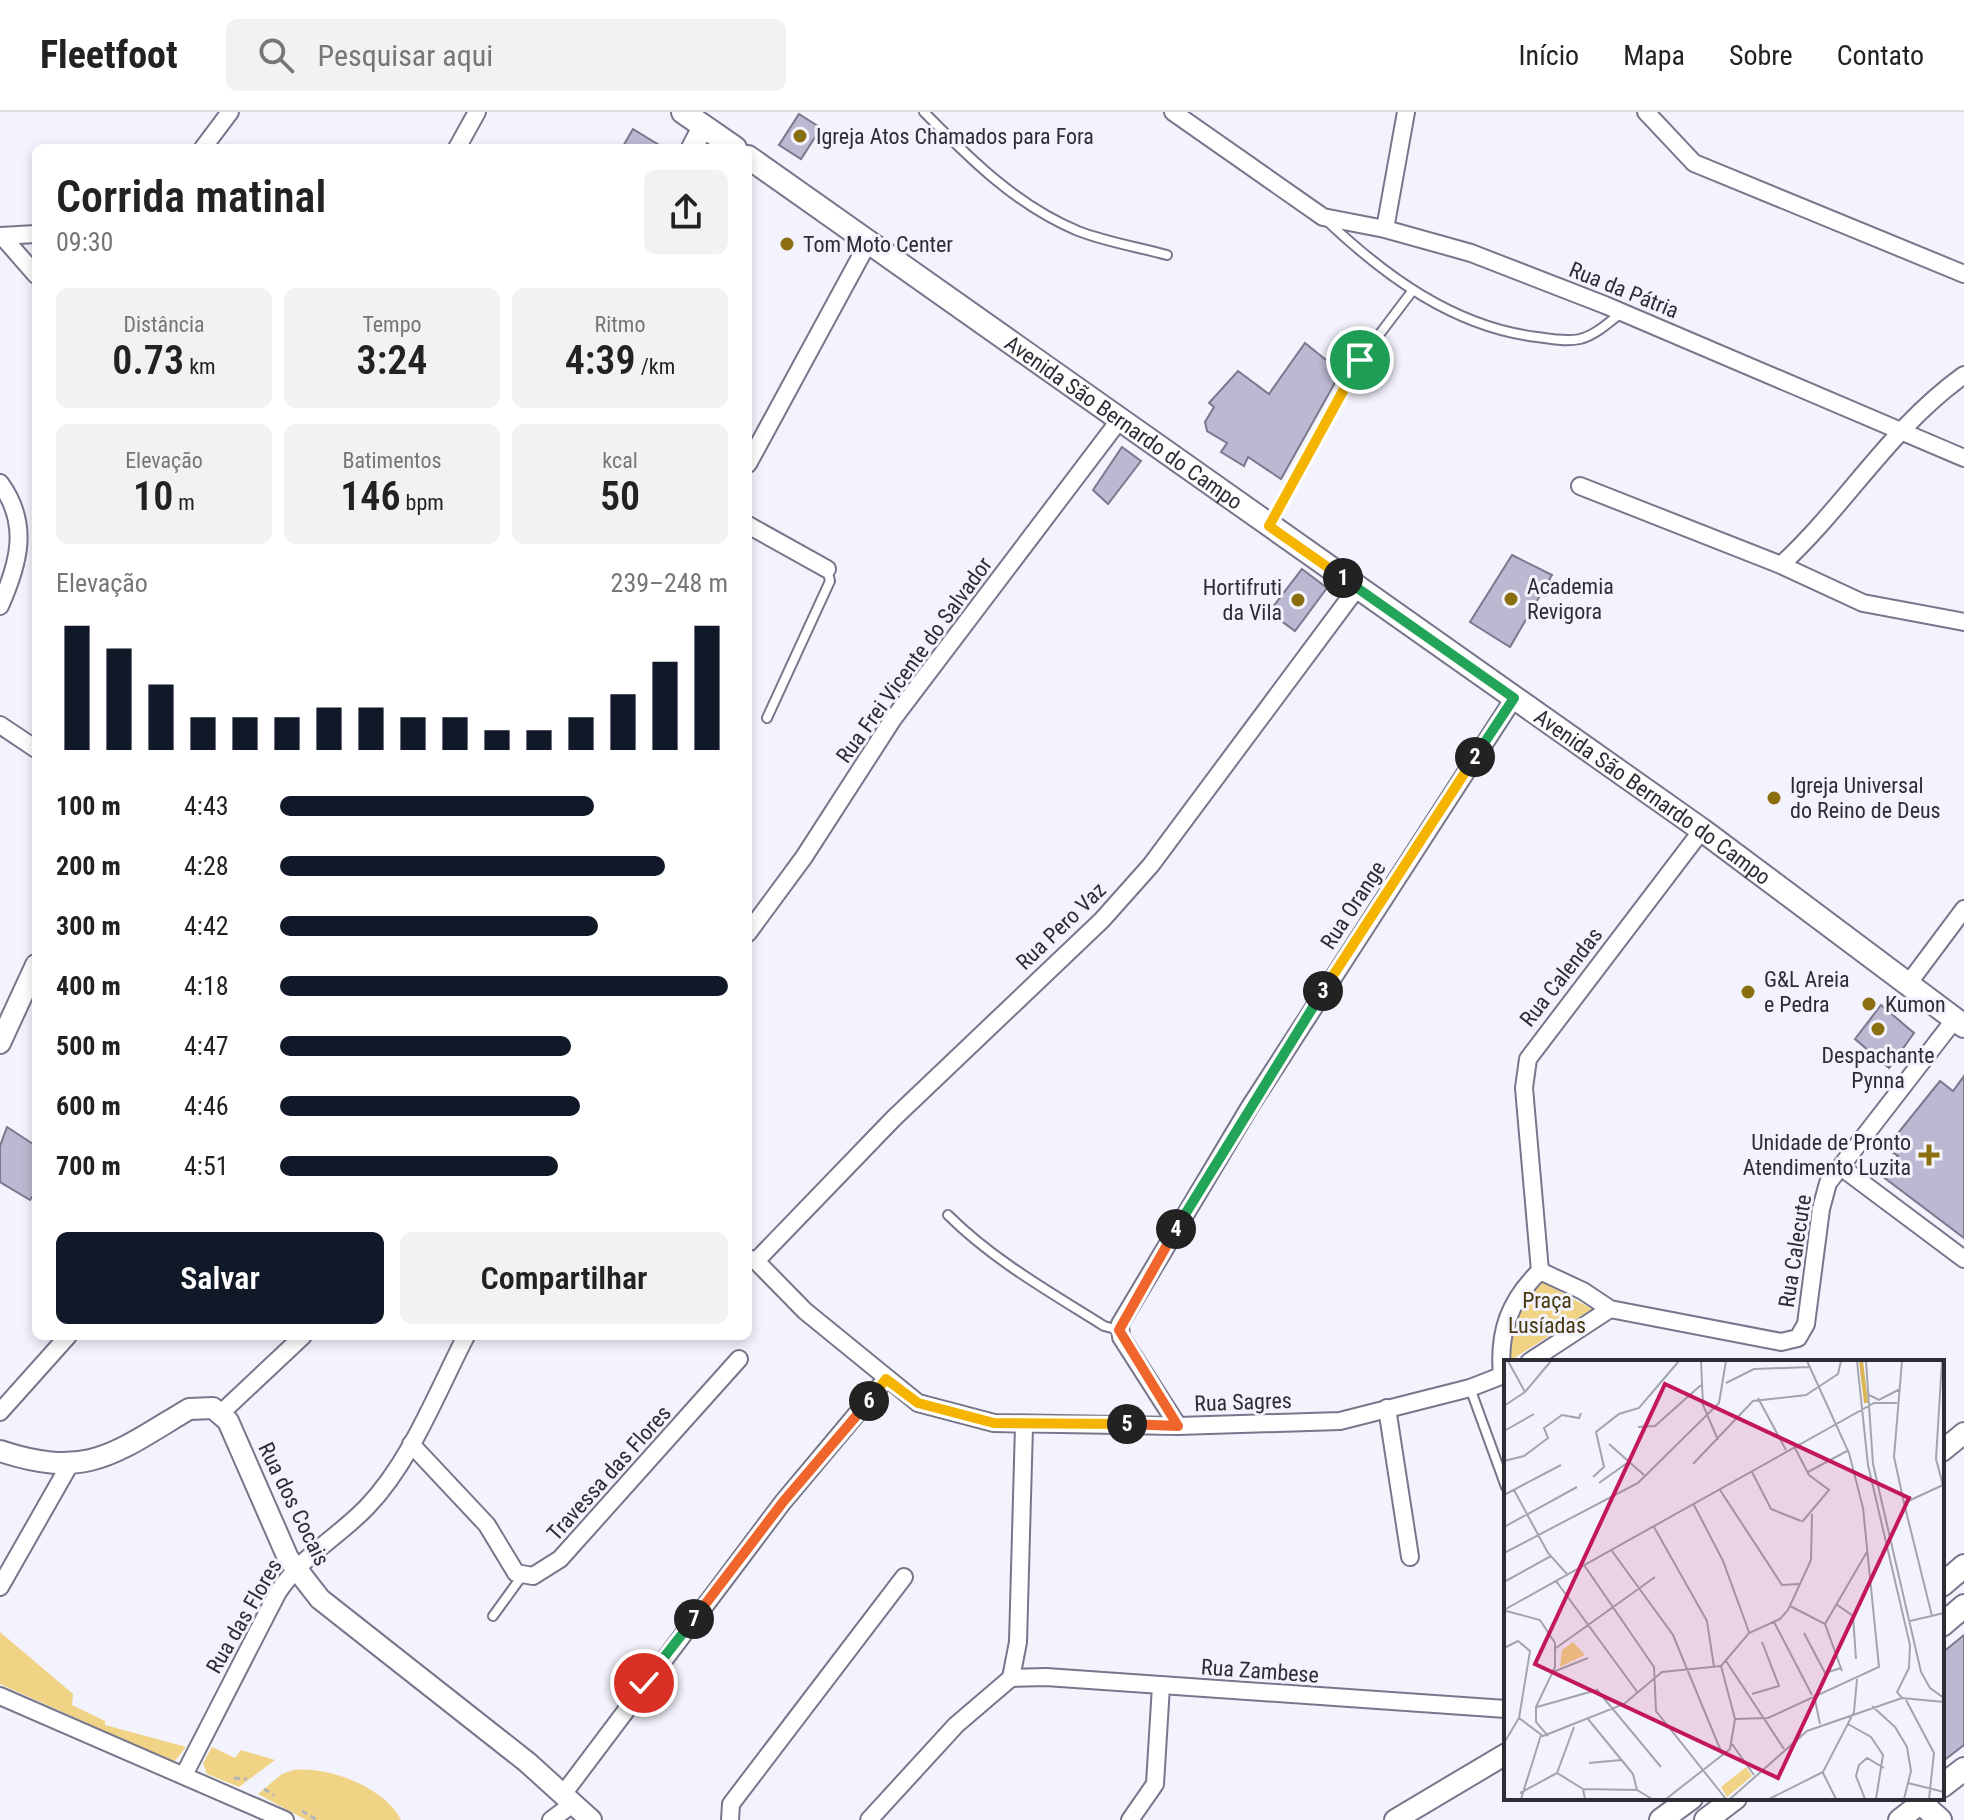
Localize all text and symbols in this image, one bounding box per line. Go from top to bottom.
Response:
search box [226,19,786,91]
text: Fleetfoot [40,33,178,77]
icon: search [254,33,298,77]
text: Pesquisar aqui [318,38,493,73]
text: Início [1519,39,1579,72]
text: Mapa [1623,39,1685,72]
text: Sobre [1729,39,1793,72]
text: Contato [1837,39,1924,72]
place label: Igreja Atos Chamados para Fora [816,124,1094,149]
marker: Igreja Atos Chamados para Fora [791,127,809,145]
button: share [644,170,728,254]
text: Corrida matinal [56,171,326,223]
text: 09:30 [56,227,113,257]
place label: Tom Moto Center [803,232,953,257]
marker: Tom Moto Center [778,235,796,253]
street label: Rua da Pátria [1566,257,1682,323]
text: Distância [123,312,205,337]
text: Tempo [362,312,422,337]
text: Ritmo [595,312,645,337]
pin [1326,326,1394,394]
street label: Avenida São Bernardo do Campo [1000,330,1247,514]
text: 0.73 [112,337,184,384]
text: 3:24 [357,337,427,384]
text: 4:39 [565,337,636,384]
icon: arrive [1338,338,1382,382]
text: km [184,354,216,379]
text: /km [636,354,675,379]
text: Elevação [125,448,203,473]
text: Batimentos [342,448,442,473]
text: kcal [602,448,638,473]
text: 10 [133,473,173,520]
text: 146 [340,473,401,520]
text: 50 [600,473,640,520]
text: m [173,490,195,515]
text: bpm [401,490,444,515]
street label: Rua Frei Vicente do Salvador [831,552,997,768]
pin: 1 [1323,558,1363,598]
text: 1 [1337,565,1349,590]
text: Elevação [56,568,148,598]
text: 239–248 m [611,568,728,598]
place label: Academia Revigora [1527,574,1614,624]
place label: Hortifruti da Vila [1203,575,1282,625]
marker: Academia Revigora [1502,590,1520,608]
marker: Hortifruti da Vila [1289,591,1307,609]
street label: Avenida São Bernardo do Campo [1530,704,1776,890]
pin: 2 [1455,737,1495,777]
text: 2 [1469,744,1481,769]
place label: Igreja Universal do Reino de Deus [1790,773,1941,823]
marker: Igreja Universal do Reino de Deus [1765,789,1783,807]
text: 100 m [56,791,121,821]
text: 4:43 [184,791,229,821]
text: 200 m [56,851,121,881]
text: 4:28 [184,851,229,881]
street label: Rua Orange [1315,856,1391,954]
street label: Rua Pero Vaz [1011,877,1111,975]
text: 300 m [56,911,121,941]
text: 4:42 [184,911,229,941]
street label: Rua Calendas [1515,923,1607,1031]
place label: G&L Areia e Pedra [1764,967,1850,1017]
text: 400 m [56,971,121,1001]
text: 4:18 [184,971,229,1001]
pin: 3 [1303,971,1343,1011]
text: 3 [1317,978,1329,1003]
marker: G&L Areia e Pedra [1739,983,1757,1001]
place label: Kumon [1885,992,1946,1017]
marker: Kumon [1860,995,1878,1013]
marker: Despachante Pynna [1869,1020,1887,1038]
text: 500 m [56,1031,121,1061]
text: 4:47 [184,1031,229,1061]
place label: Despachante Pynna [1821,1043,1935,1093]
text: 600 m [56,1091,121,1121]
text: 4:46 [184,1091,229,1121]
place label: Unidade de Pronto Atendimento Luzita [1743,1130,1911,1180]
marker: Unidade de Pronto Atendimento Luzita [1918,1144,1940,1166]
text: 700 m [56,1151,121,1181]
text: 4:51 [184,1151,229,1181]
street label: Rua Calecute [1774,1193,1816,1309]
pin: 4 [1156,1209,1196,1249]
text: 4 [1170,1216,1182,1241]
button: Salvar [56,1232,384,1324]
button: Compartilhar [400,1232,728,1324]
park label: Praça Lusíadas [1508,1288,1586,1338]
inset map [1504,1360,1944,1800]
pin: 6 [849,1381,889,1421]
text: 6 [863,1388,875,1413]
street label: Rua Sagres [1194,1388,1292,1416]
street label: Travessa das Flores [542,1401,676,1545]
pin: 5 [1107,1404,1147,1444]
text: 5 [1121,1411,1133,1436]
street label: Rua dos Cocais [253,1438,335,1570]
street label: Rua das Flores [201,1554,287,1678]
pin: 7 [674,1599,714,1639]
text: 7 [688,1606,700,1631]
pin [610,1649,678,1717]
street label: Rua Zambese [1200,1654,1320,1688]
icon: check [622,1661,666,1705]

